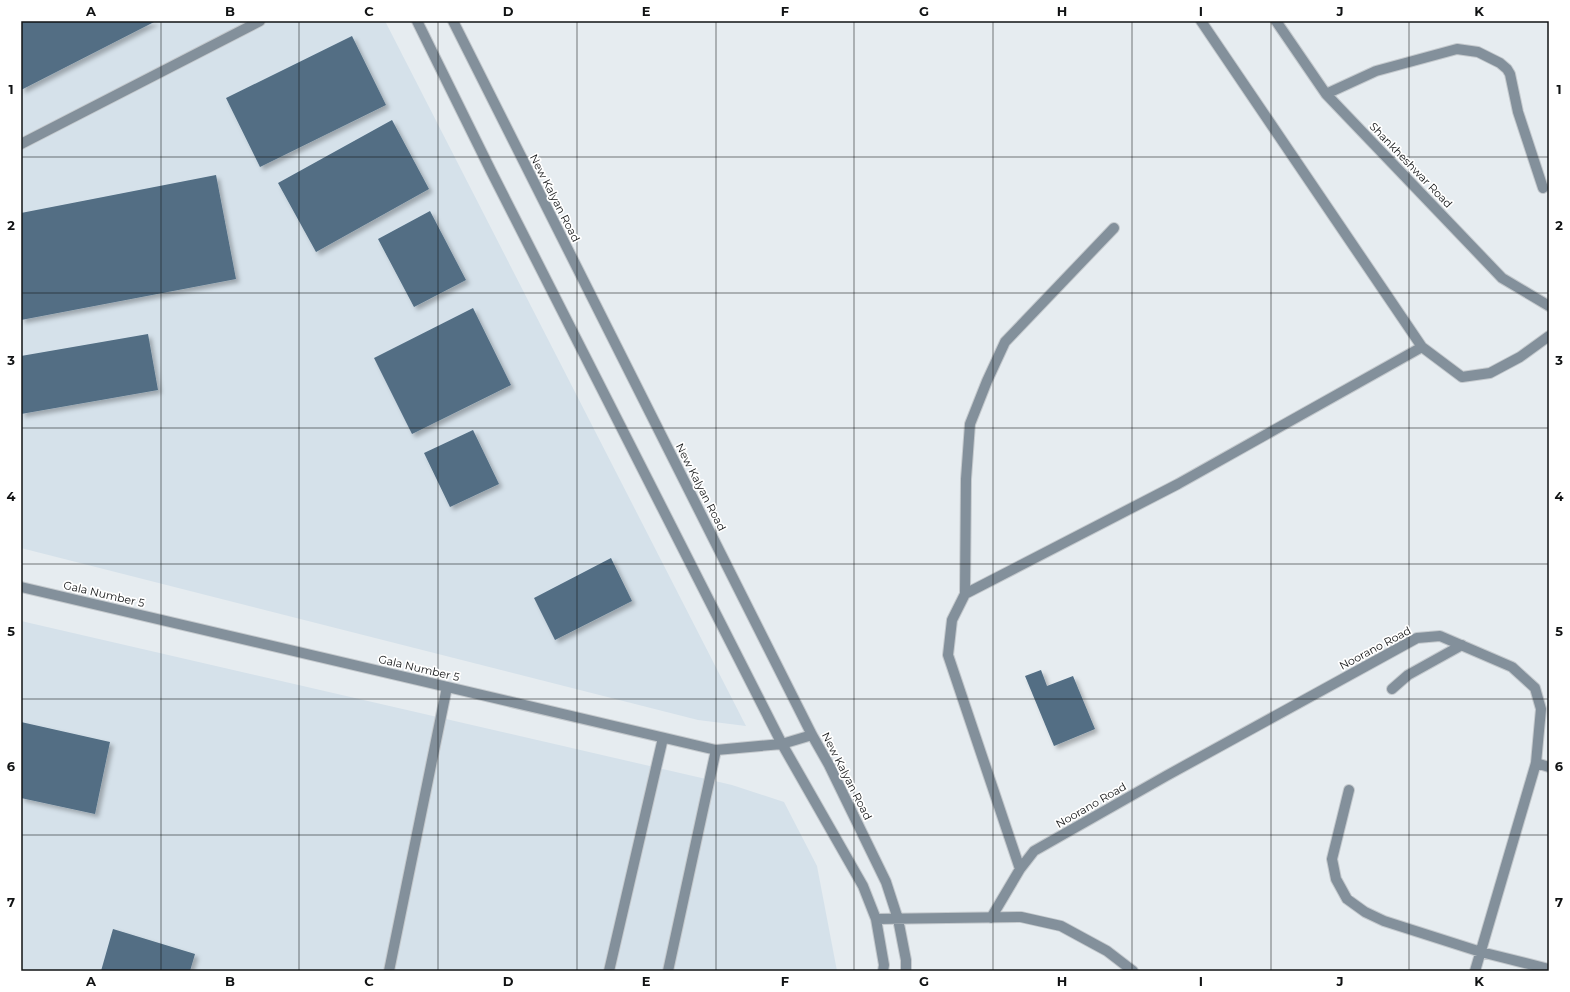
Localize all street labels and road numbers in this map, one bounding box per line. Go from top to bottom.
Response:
street label: Shankheshwar Road [1367,119,1455,211]
street label: New Kalyan Road [527,152,583,244]
street label: New Kalyan Road [673,441,729,533]
street label: Gala Number 5 [62,578,146,610]
street label: Noorano Road [1337,623,1413,673]
street label: Gala Number 5 [377,652,461,684]
street label: New Kalyan Road [819,730,875,822]
street label: Noorano Road [1053,779,1129,831]

